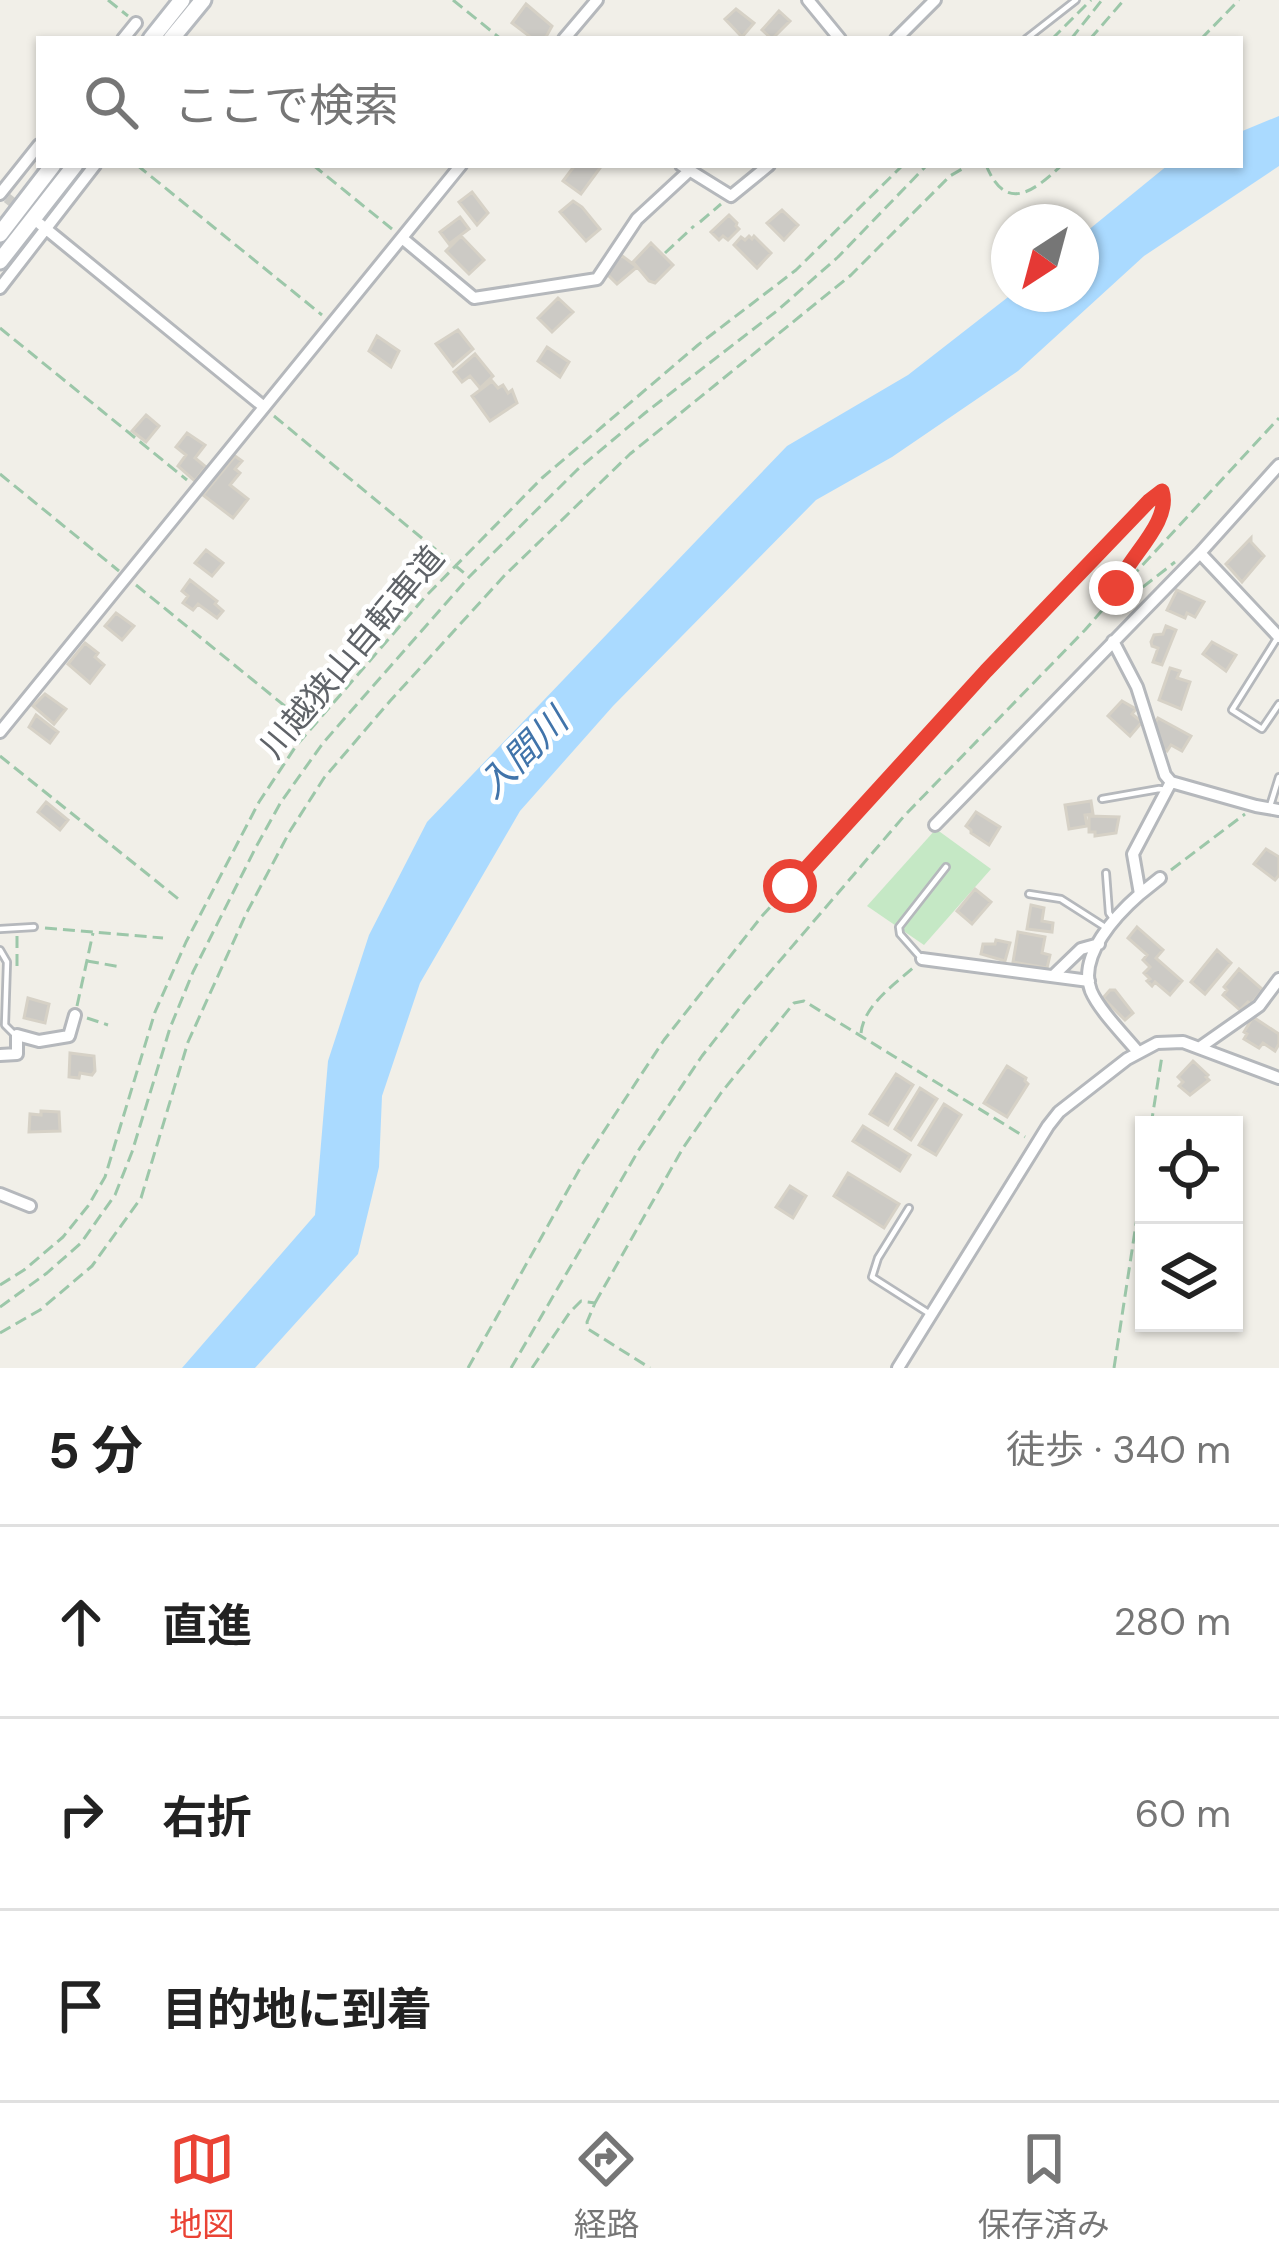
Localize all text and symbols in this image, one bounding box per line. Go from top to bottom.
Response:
search box [36,36,1243,168]
icon: search [78,69,144,135]
text: ここで検索 [174,76,399,135]
north arrow [991,204,1099,312]
street label: 川越狭山自転車道 [251,537,453,767]
route end [1089,561,1143,615]
water label: 入間川 [468,695,581,808]
route start [763,859,817,913]
map controls [1135,1116,1243,1332]
button: locate [1135,1116,1243,1224]
button: layers [1135,1224,1243,1332]
text: 5 分 [48,1417,143,1484]
text: 徒歩 · 340 m [1006,1424,1231,1475]
icon: ahead [48,1589,114,1655]
text: 直進 [162,1596,252,1655]
text: 280 m [1114,1596,1231,1647]
icon: right [48,1781,114,1847]
text: 右折 [162,1788,252,1847]
text: 60 m [1135,1788,1231,1839]
icon: arrive [48,1973,114,2039]
text: 目的地に到着 [162,1980,432,2039]
tab: 地図 [169,2126,235,2246]
tab: 経路 [573,2126,639,2246]
tab: 保存済み [978,2126,1110,2246]

